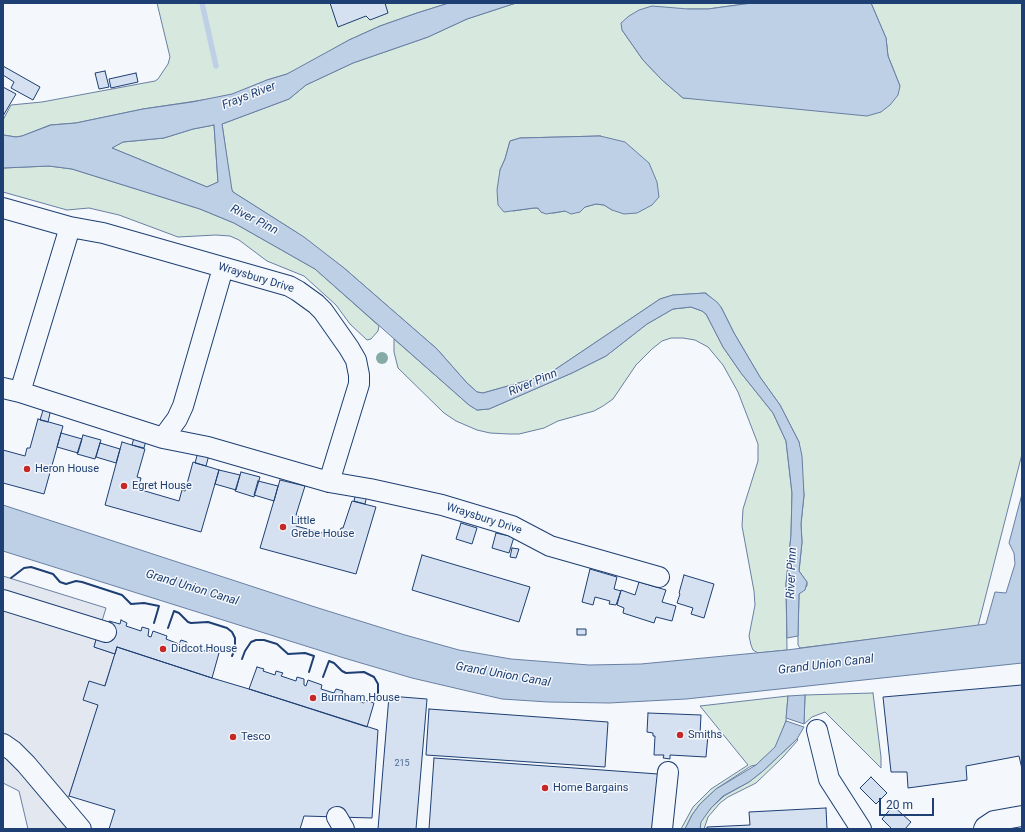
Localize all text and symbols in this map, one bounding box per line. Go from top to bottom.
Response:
water label: Frays River [220,79,278,113]
water label: River Pinn [228,202,280,238]
street label: Wraysbury Drive [216,260,296,296]
water label: River Pinn [506,366,560,400]
place label: Heron House [35,462,99,476]
marker: Heron House [22,464,32,474]
place label: Egret House [132,479,192,493]
marker: Egret House [119,481,129,491]
street label: Wraysbury Drive [445,501,523,537]
place label: Little Grebe House [291,514,354,540]
marker: Little Grebe House [278,522,288,532]
water label: River Pinn [784,547,800,599]
water label: Grand Union Canal [144,567,240,609]
place label: Didcot House [171,642,237,656]
marker: Didcot House [158,644,168,654]
water label: Grand Union Canal [777,652,875,678]
water label: Grand Union Canal [454,660,552,690]
place label: Burnham House [321,691,400,705]
marker: Burnham House [308,693,318,703]
place label: Smiths [688,728,722,742]
place label: Tesco [241,730,271,744]
marker: Smiths [675,730,685,740]
marker: Tesco [228,732,238,742]
house number: 215 [394,759,410,769]
place label: Home Bargains [553,781,628,795]
marker: Home Bargains [540,783,550,793]
scale bar [881,790,936,816]
text: 20 m [886,798,913,812]

